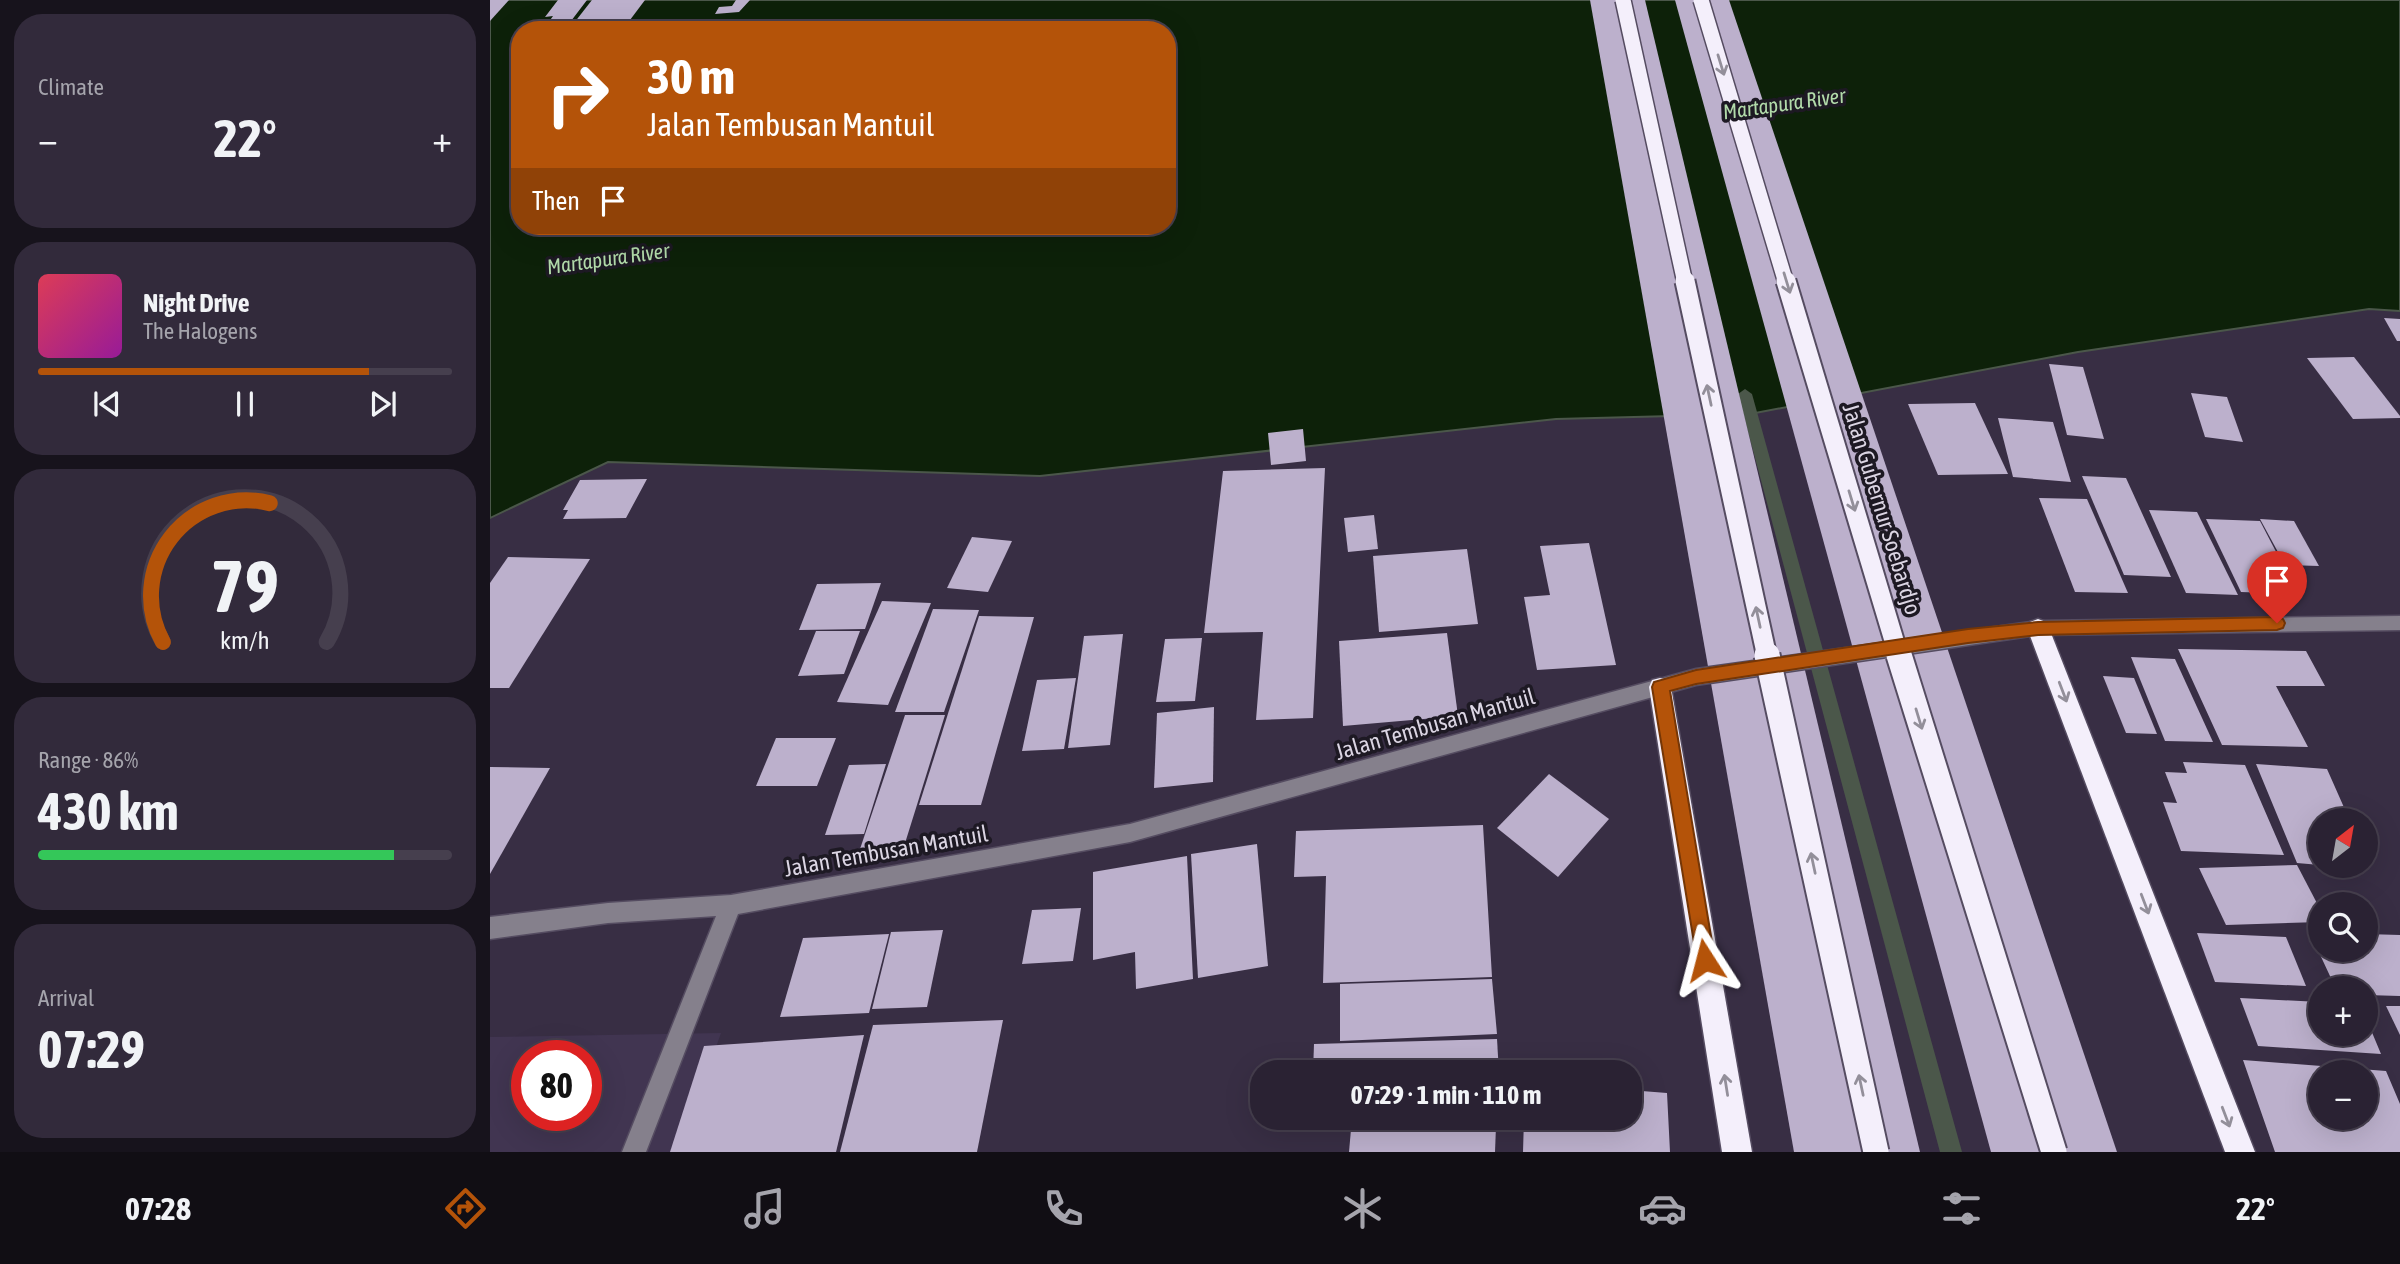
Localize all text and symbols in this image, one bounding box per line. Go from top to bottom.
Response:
text: 30 m [647,48,735,104]
icon: right [532,49,623,140]
one-way arrow [1716,54,1728,76]
text: Climate [38,74,104,100]
water label: Martapura River [1721,82,1847,123]
text: Jalan Tembusan Mantuil [647,106,934,143]
text: 22° [213,108,277,168]
text: − [38,117,58,160]
text: + [432,117,452,160]
icon: arrive [594,182,632,220]
text: Then [532,186,580,216]
water label: Martapura River [545,237,671,278]
one-way arrow [1781,272,1794,294]
text: Night Drive [143,288,250,318]
text: The Halogens [143,318,257,344]
one-way arrow [1702,384,1716,407]
icon: previous [88,385,126,423]
icon: pause [226,385,264,423]
icon: next [364,385,402,423]
street label: Jalan Gubernur Soebardjo [1838,400,1926,618]
one-way arrow [1847,490,1860,512]
text: 79 [211,544,279,627]
pin [2247,551,2307,623]
icon: arrive [2258,562,2296,600]
one-way arrow [1751,606,1765,629]
text: km/h [220,626,270,654]
one-way arrow [2057,681,2070,703]
street label: Jalan Tembusan Mantuil [1332,683,1538,765]
one-way arrow [1913,707,1926,729]
text: Range · 86% [38,747,138,773]
text: 430 km [38,781,179,841]
north arrow [2308,808,2378,878]
map controls [2308,808,2378,1130]
street label: Jalan Tembusan Mantuil [782,820,990,882]
one-way arrow [1805,852,1819,875]
button: search [2308,892,2378,962]
one-way arrow [2139,893,2152,915]
position arrow [1668,923,1742,997]
button: + [2308,976,2378,1046]
text: Arrival [38,985,94,1011]
text: 07:29 [38,1019,145,1079]
speed limit sign: 80 [511,1040,602,1131]
button: − [2308,1060,2378,1130]
one-way arrow [1719,1074,1732,1097]
one-way arrow [1854,1074,1868,1097]
text: 07:29 · 1 min · 110 m [1351,1080,1541,1110]
one-way arrow [2221,1105,2234,1127]
icon: directions [441,1184,490,1233]
icon: music [740,1184,789,1233]
icon: phone [1039,1184,1088,1233]
icon: climate [1338,1184,1387,1233]
icon: car [1638,1184,1687,1233]
icon: filters [1937,1184,1986,1233]
text: 07:28 [125,1190,191,1227]
text: 22° [2236,1190,2275,1227]

